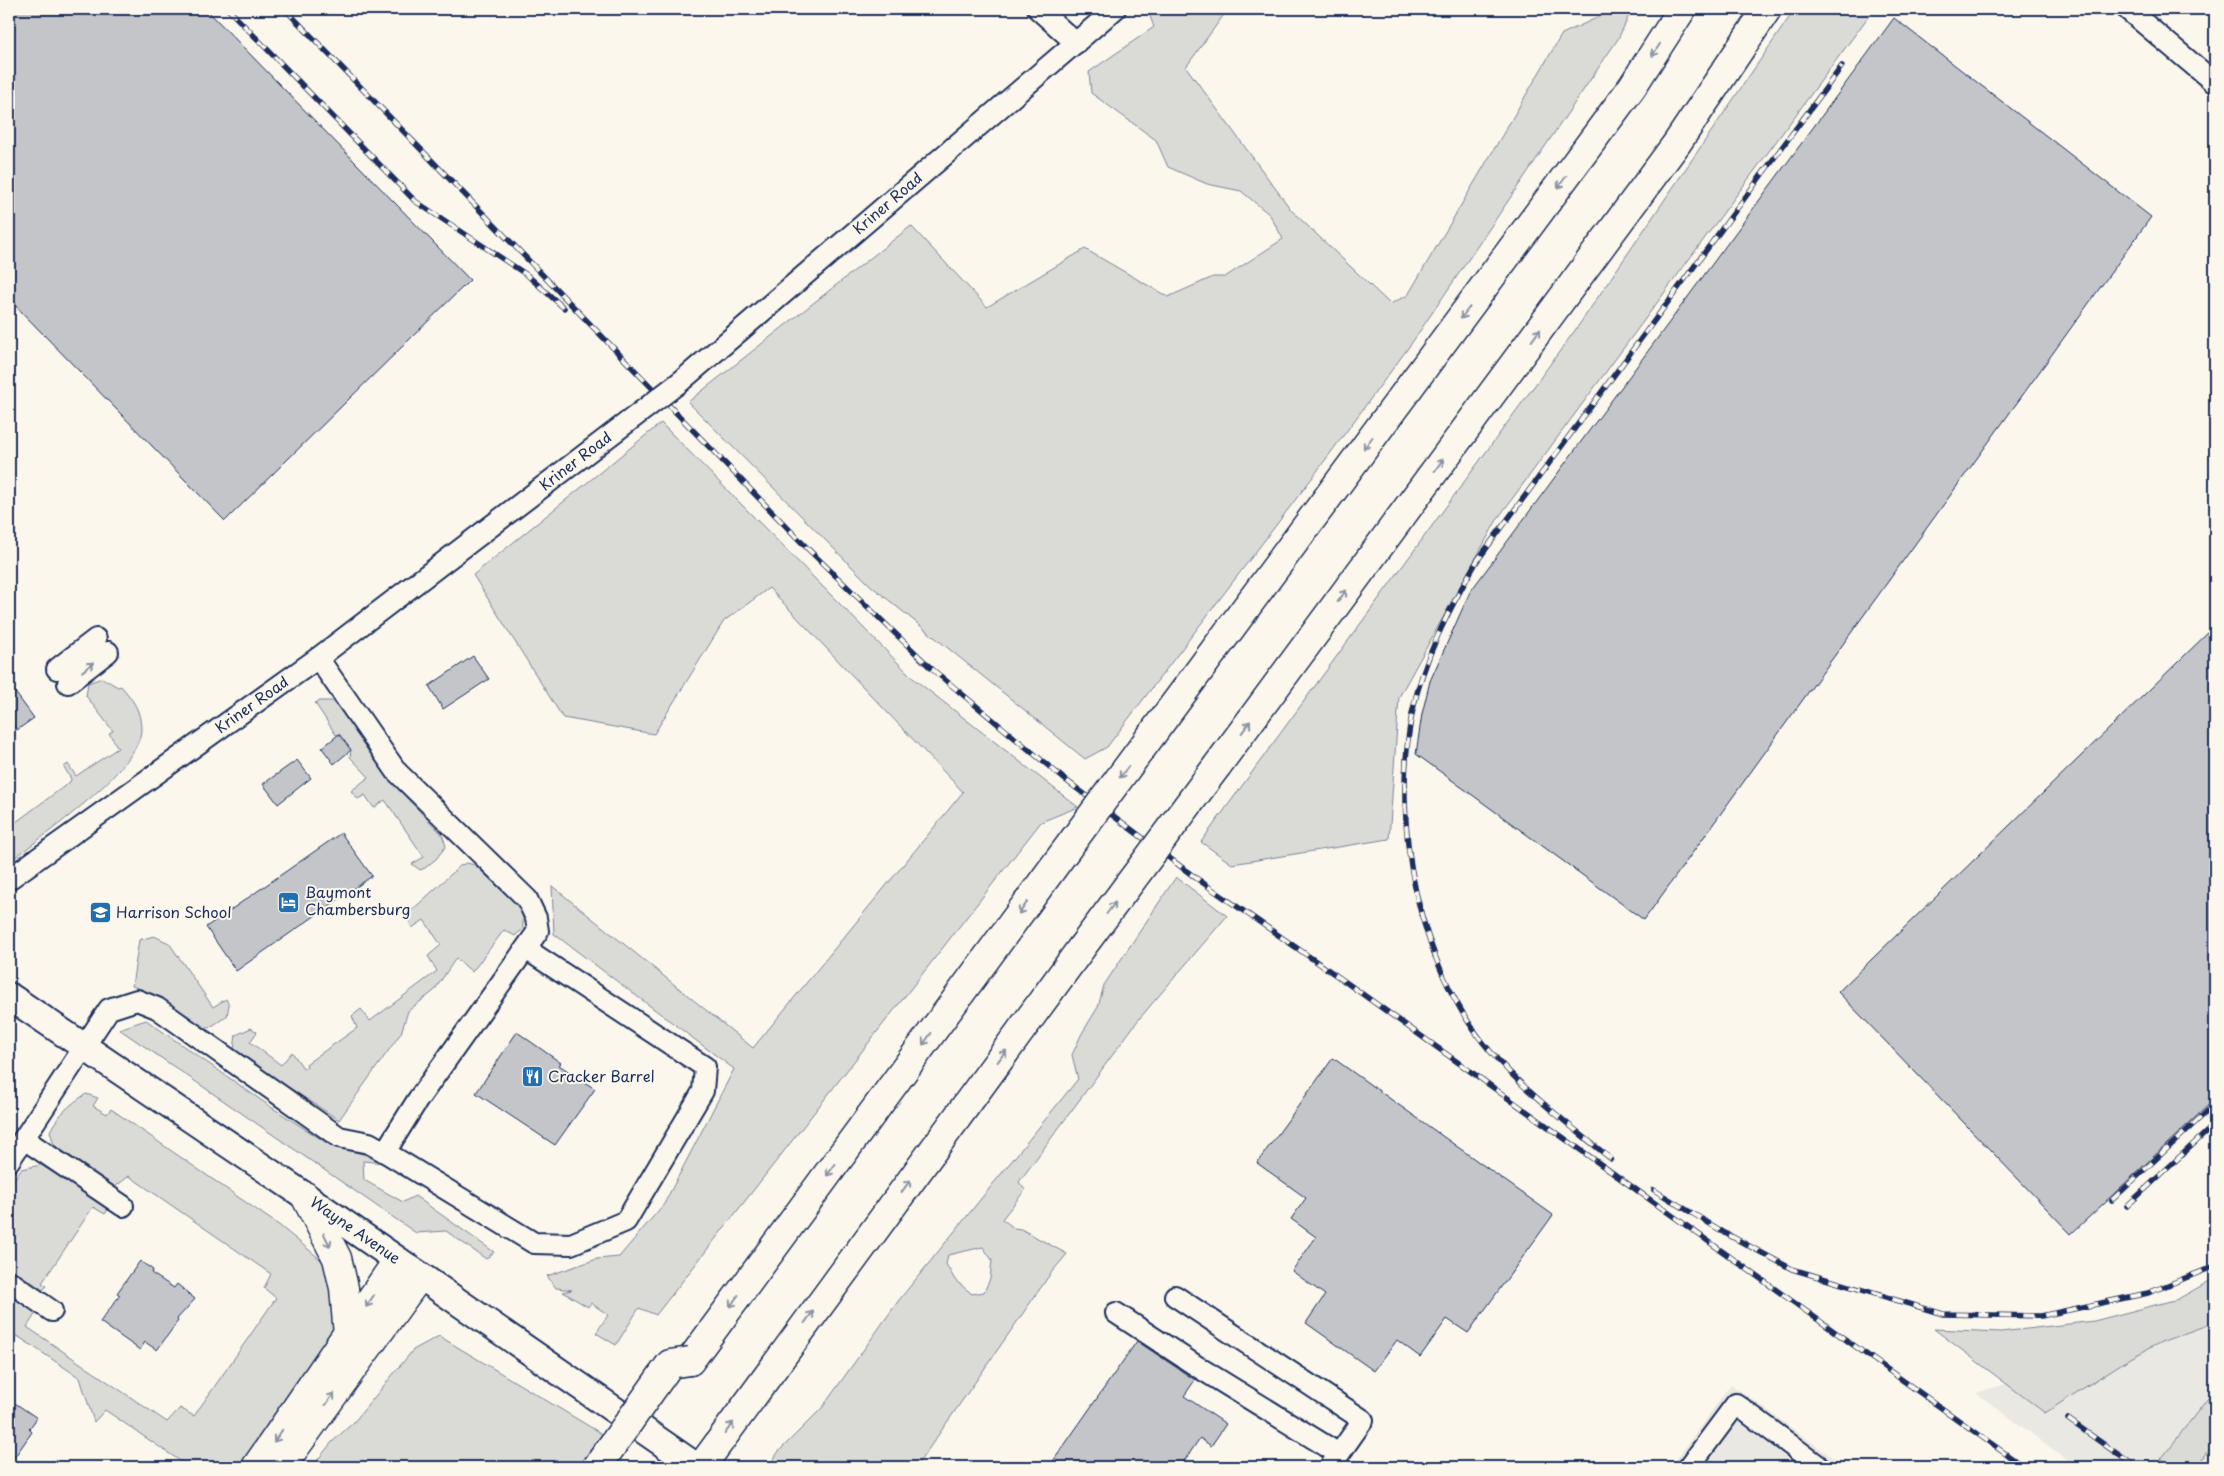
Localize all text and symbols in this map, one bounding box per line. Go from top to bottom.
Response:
one-way arrow [1651,42,1661,56]
street label: Kriner Road [847,166,927,239]
one-way arrow [1557,175,1567,189]
one-way arrow [1460,305,1470,319]
one-way arrow [1530,329,1541,342]
street label: Kriner Road [534,425,616,495]
one-way arrow [1363,436,1373,450]
one-way arrow [1434,458,1444,472]
one-way arrow [1337,590,1348,603]
one-way arrow [81,662,94,673]
street label: Kriner Road [210,670,293,738]
one-way arrow [1241,720,1251,734]
one-way arrow [1119,765,1129,779]
place label: Baymont Chambersburg [305,880,410,920]
hotel icon: Baymont Chambersburg [277,890,301,914]
place label: Harrison School [116,900,232,923]
school or university icon: Harrison School [88,901,112,925]
one-way arrow [1018,901,1028,915]
one-way arrow [1106,902,1117,915]
one-way arrow [922,1032,932,1046]
one-way arrow [997,1049,1007,1063]
place label: Cracker Barrel [548,1064,655,1087]
restaurant icon: Cracker Barrel [520,1065,544,1089]
one-way arrow [825,1163,836,1176]
one-way arrow [901,1179,911,1193]
street label: Wayne Avenue [306,1190,406,1269]
one-way arrow [323,1232,332,1247]
one-way arrow [364,1294,374,1308]
one-way arrow [729,1294,740,1307]
one-way arrow [804,1310,814,1324]
one-way arrow [325,1392,335,1406]
one-way arrow [724,1421,734,1435]
one-way arrow [273,1428,283,1442]

